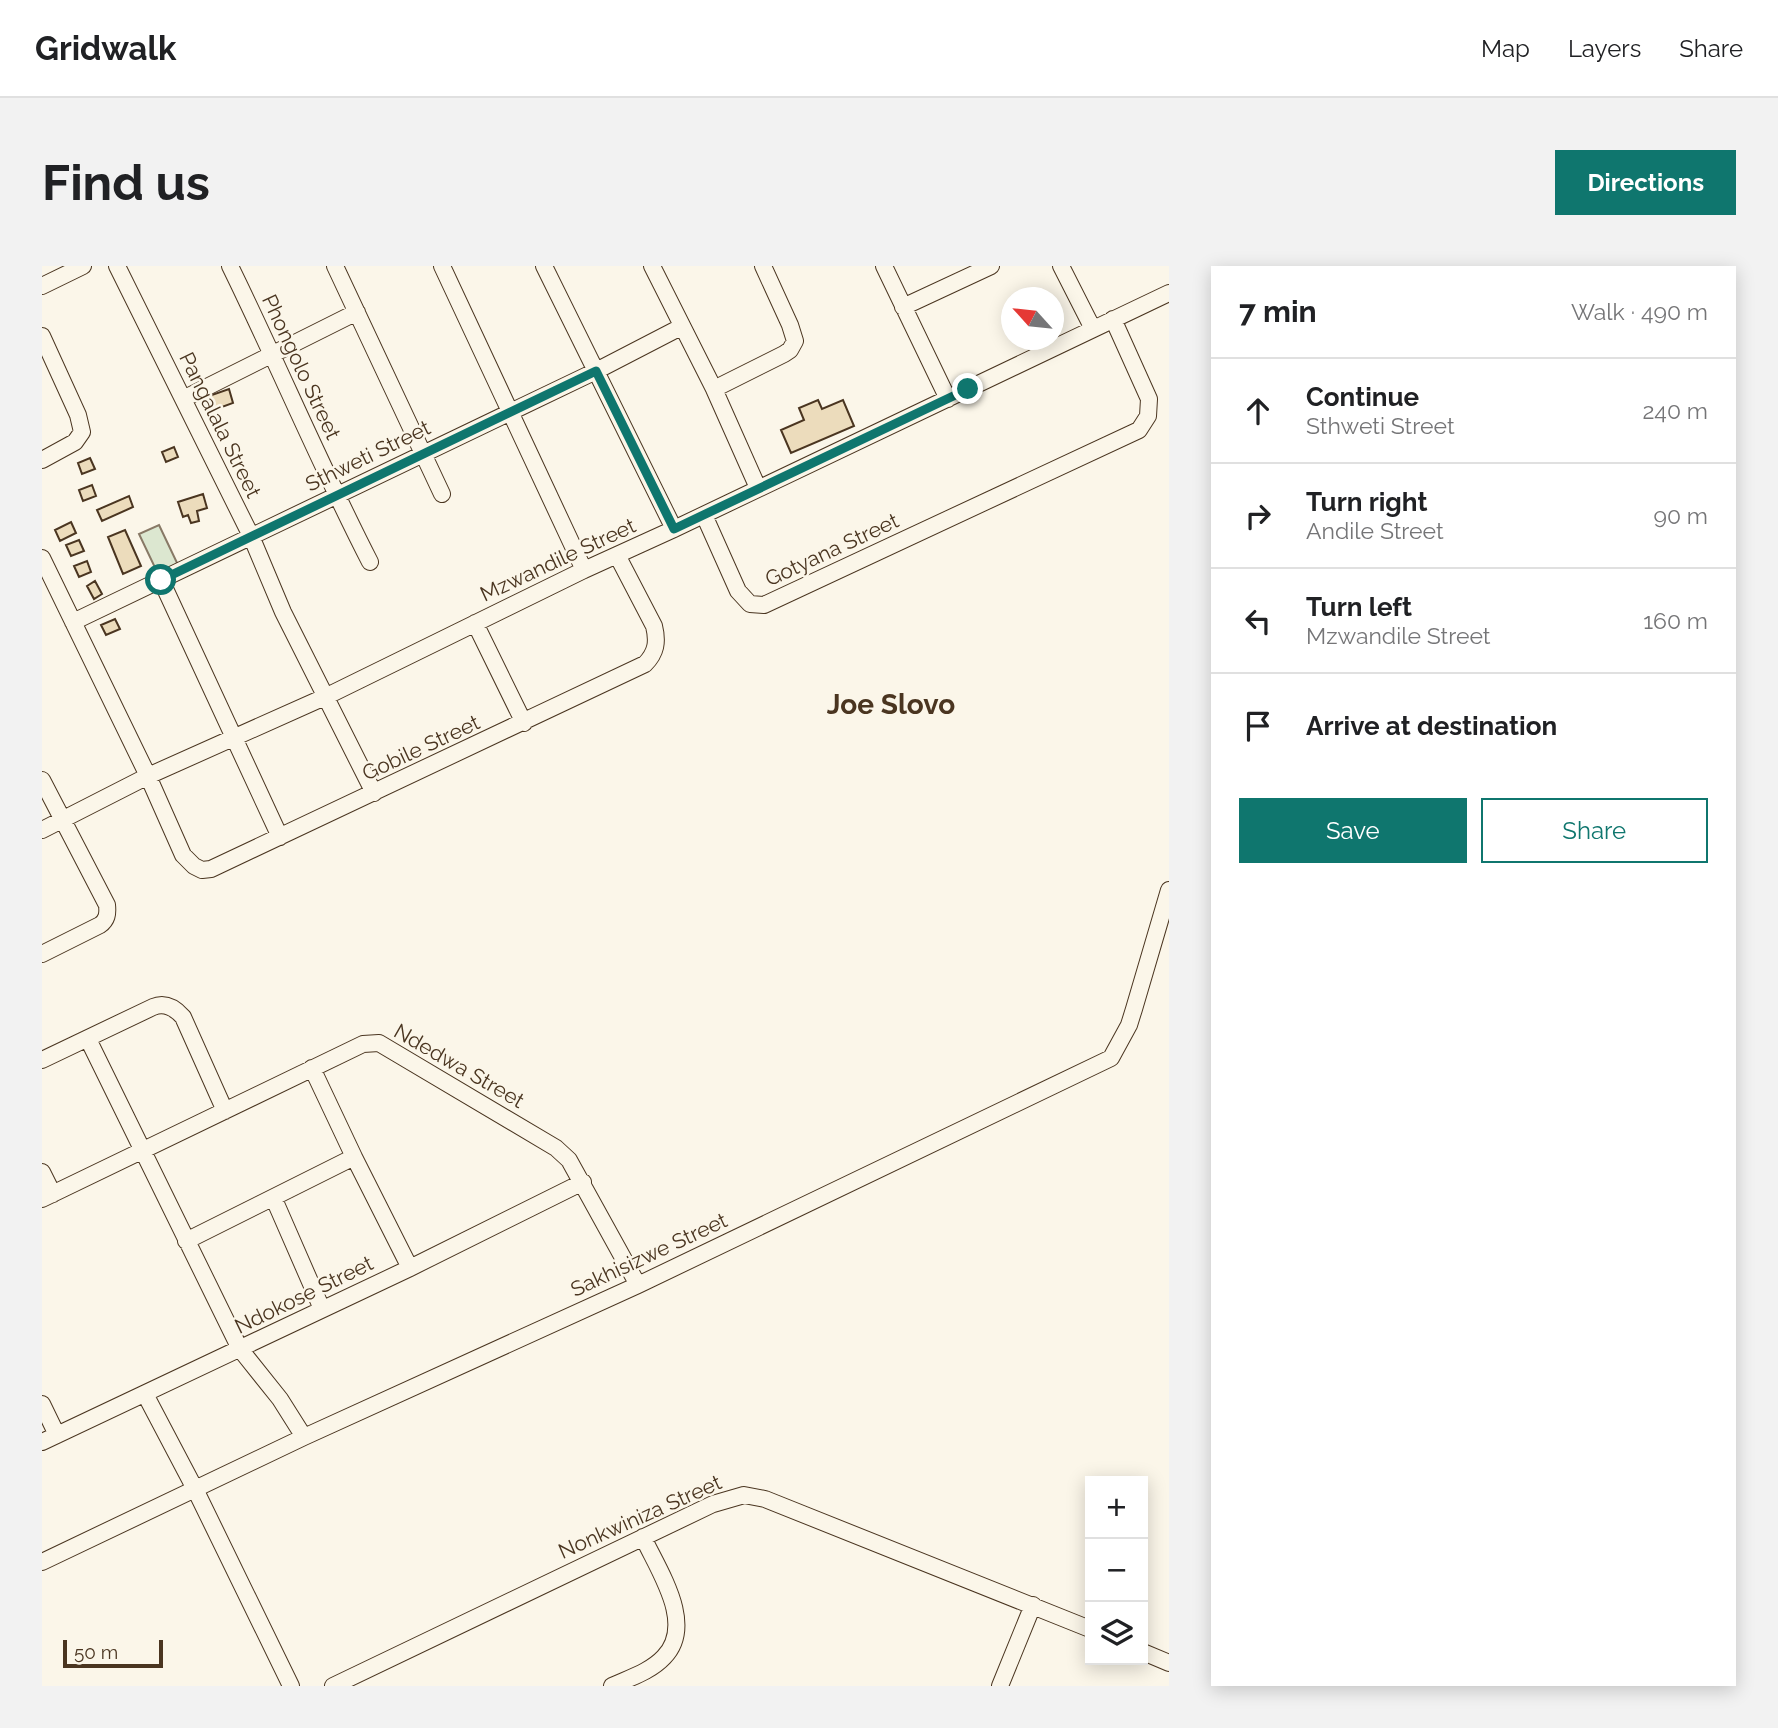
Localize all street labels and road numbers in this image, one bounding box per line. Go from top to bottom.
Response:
street label: Phongolo Street [257,290,346,443]
street label: Pangalala Street [174,348,267,502]
street label: Sthweti Street [301,415,434,497]
street label: Gotyana Street [761,508,902,591]
street label: Mzwandile Street [476,513,639,606]
street label: Gobile Street [358,709,483,786]
street label: Ndedwa Street [390,1018,529,1113]
street label: Sakhisizwe Street [567,1207,731,1302]
street label: Ndokose Street [231,1250,377,1339]
street label: Nonkwiniza Street [554,1469,725,1564]

